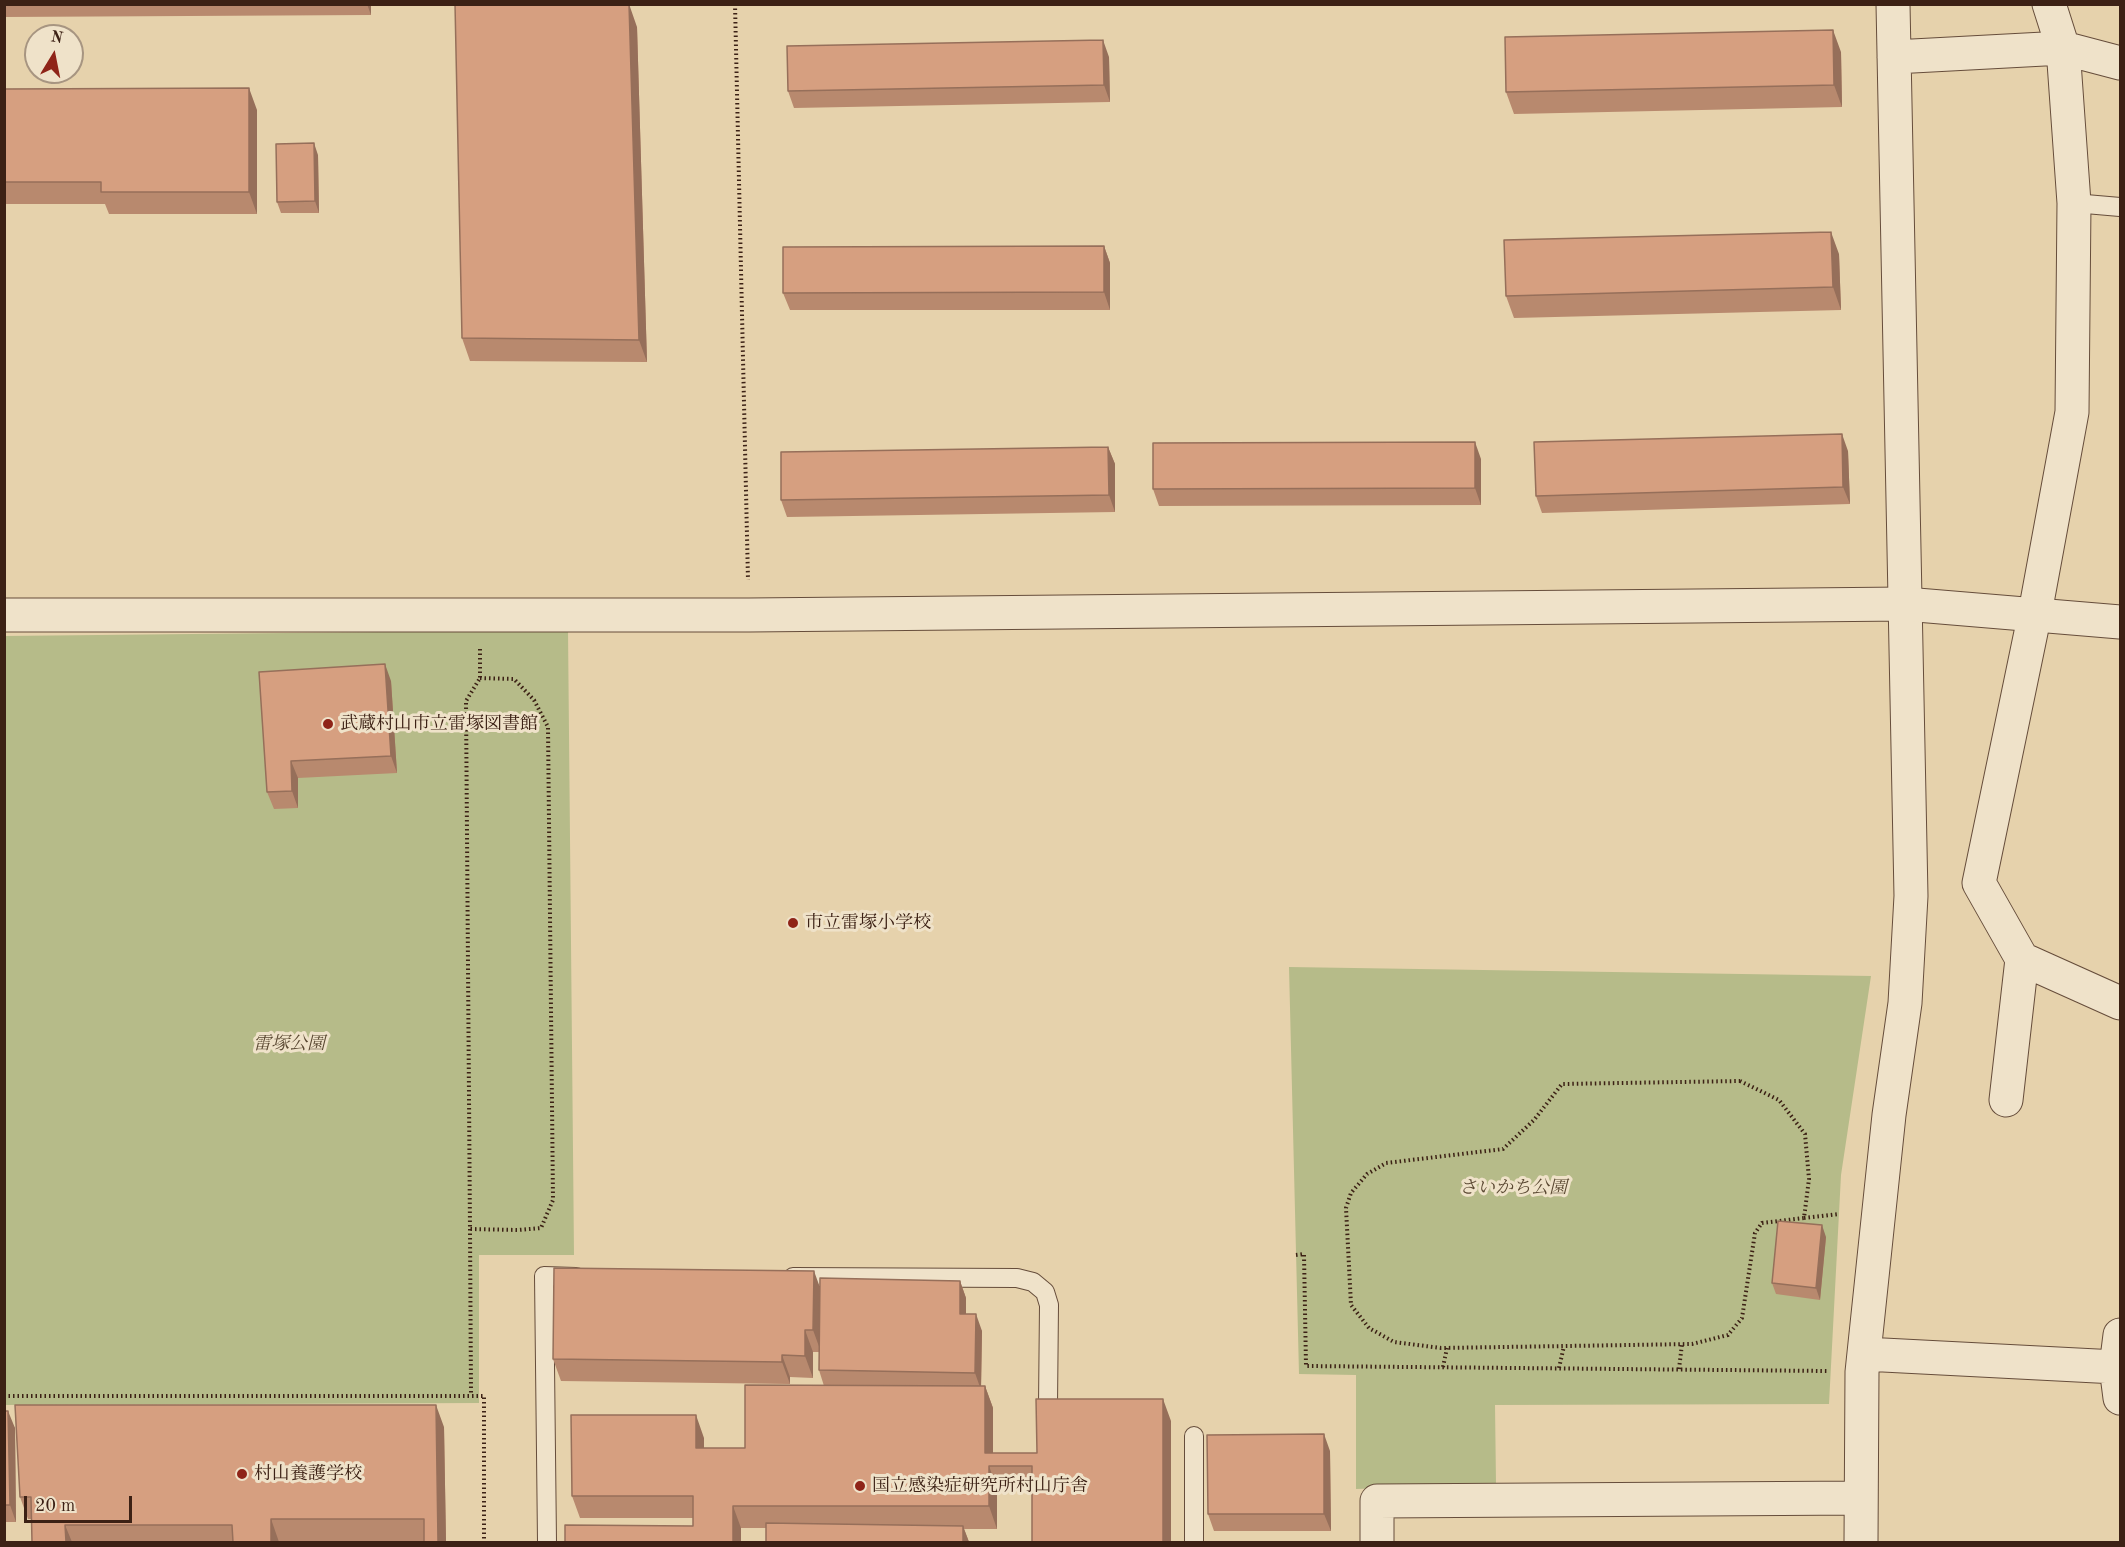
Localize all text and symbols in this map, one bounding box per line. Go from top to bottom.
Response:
north arrow [24,24,84,84]
text: N [49,29,64,47]
place label: 武蔵村山市立雷塚図書館 [340,713,538,735]
marker: 武蔵村山市立雷塚図書館 [321,717,335,731]
place label: 市立雷塚小学校 [805,912,931,934]
marker: 市立雷塚小学校 [786,916,800,930]
park label: 雷塚公園 [253,1033,325,1055]
park label: さいかち公園 [1459,1177,1567,1199]
place label: 村山養護学校 [254,1463,362,1485]
marker: 村山養護学校 [235,1467,249,1481]
place label: 国立感染症研究所村山庁舎 [872,1475,1088,1497]
marker: 国立感染症研究所村山庁舎 [853,1479,867,1493]
scale bar [27,1484,135,1522]
text: 20 m [35,1497,75,1515]

